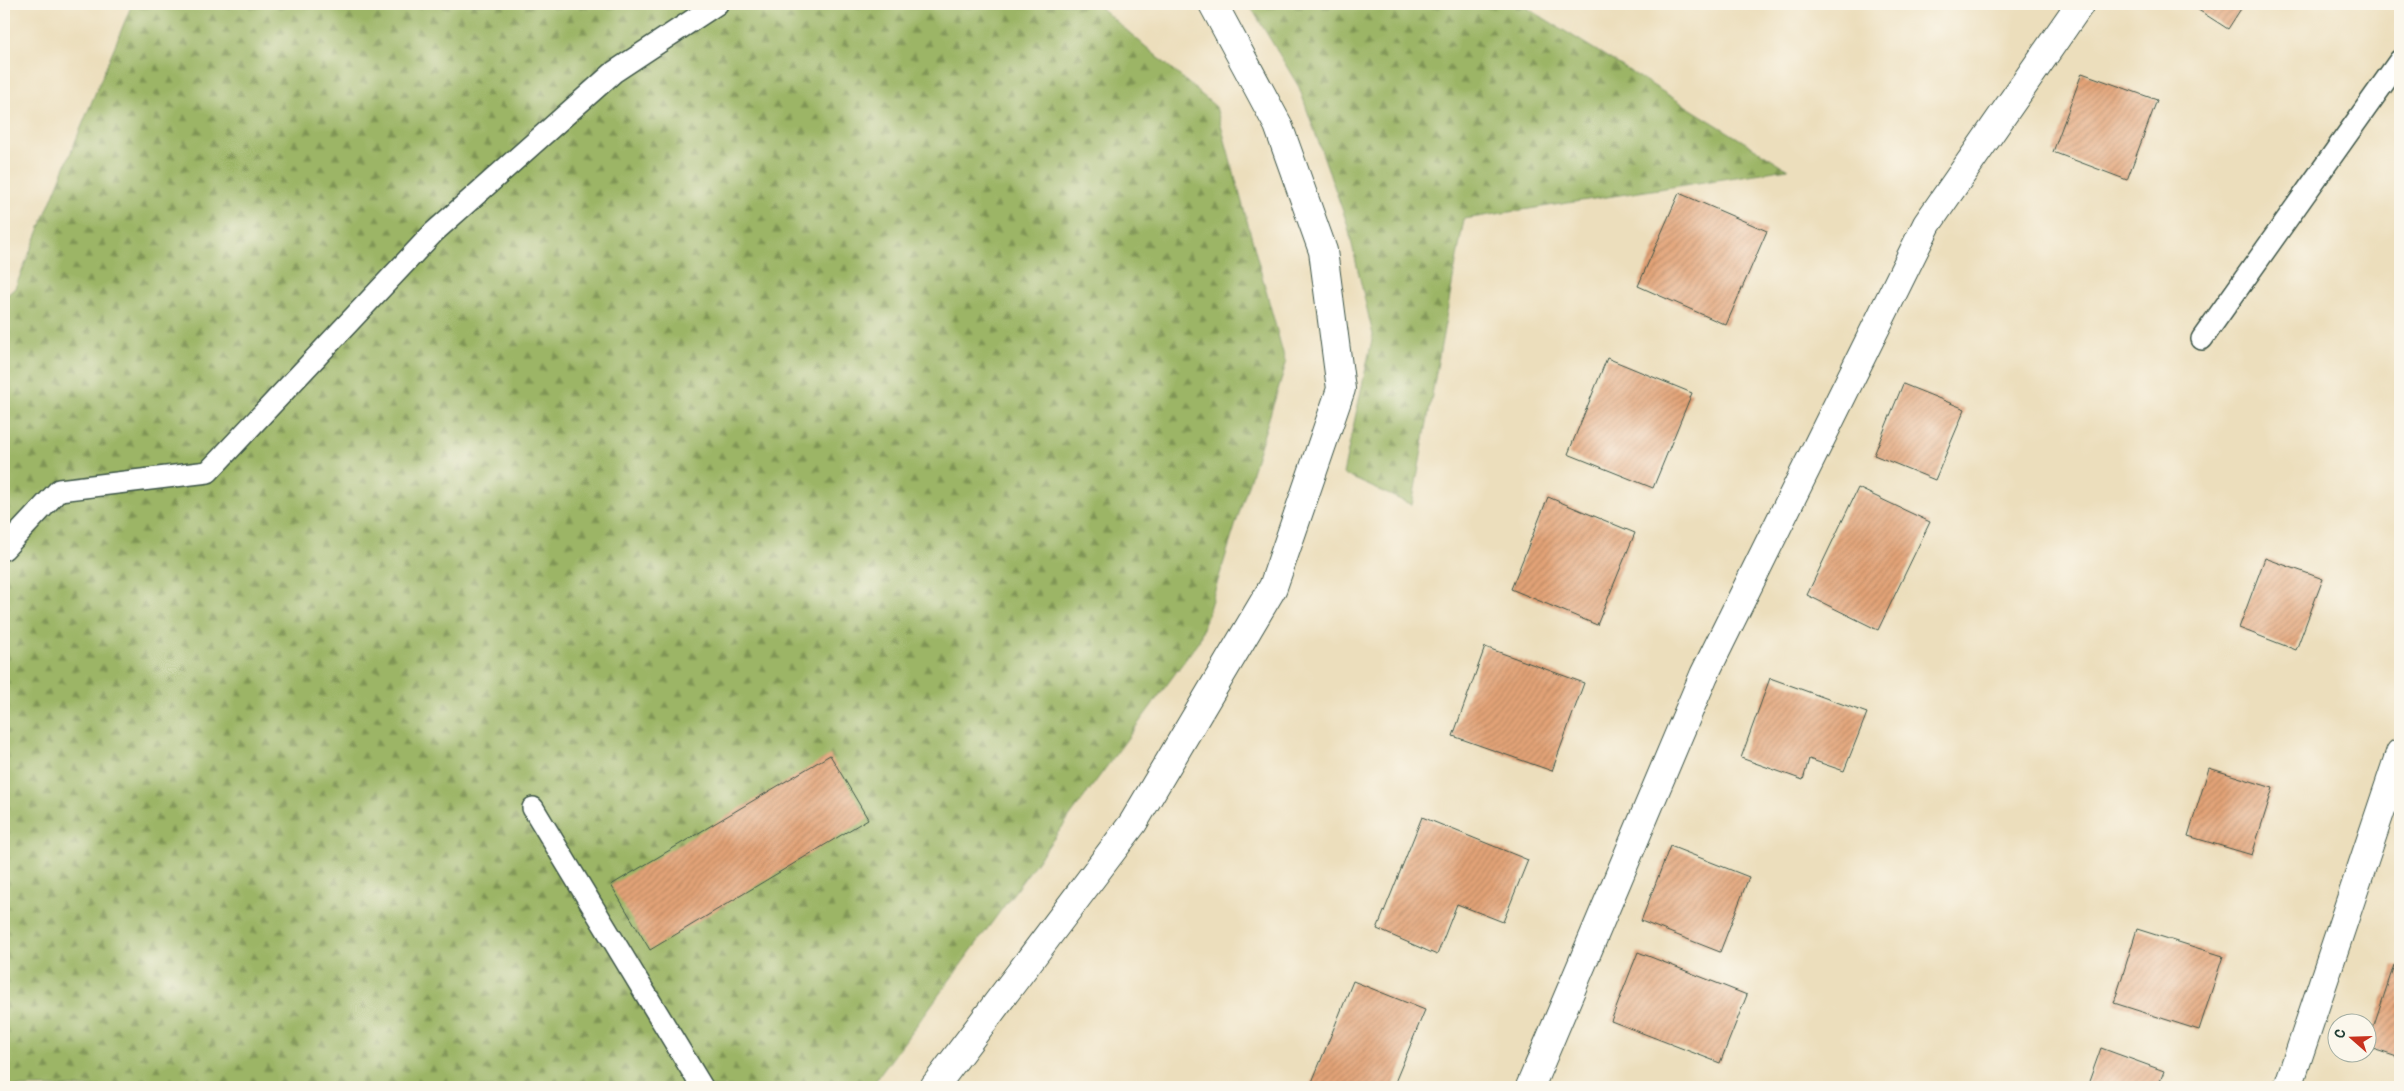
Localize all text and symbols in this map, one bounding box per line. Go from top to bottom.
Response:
north arrow [2326,1014,2376,1064]
text: С [2331,1026,2350,1041]

